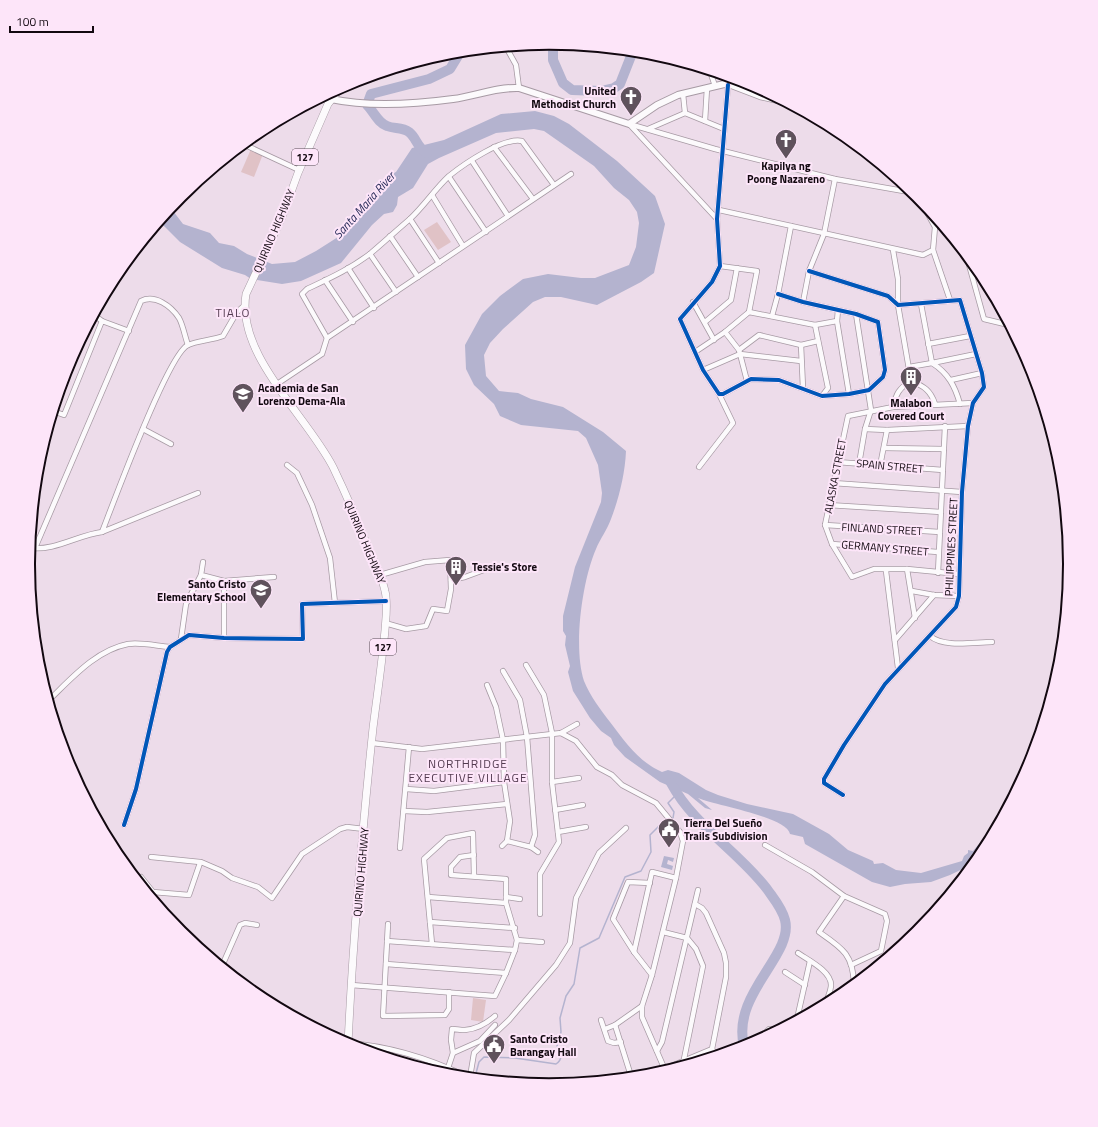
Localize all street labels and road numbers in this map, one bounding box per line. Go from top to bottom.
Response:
road number: 127 [292,149,318,165]
street label: QUIRINO HIGHWAY [249,187,299,275]
street label: ALASKA STREET [820,437,850,515]
street label: SPAIN STREET [856,455,925,477]
street label: PHILIPPINES STREET [940,497,962,597]
street label: QUIRINO HIGHWAY [340,498,390,586]
street label: FINLAND STREET [841,519,923,539]
street label: GERMANY STREET [841,536,930,560]
road number: 127 [370,639,396,655]
street label: QUIRINO HIGHWAY [349,827,373,917]

